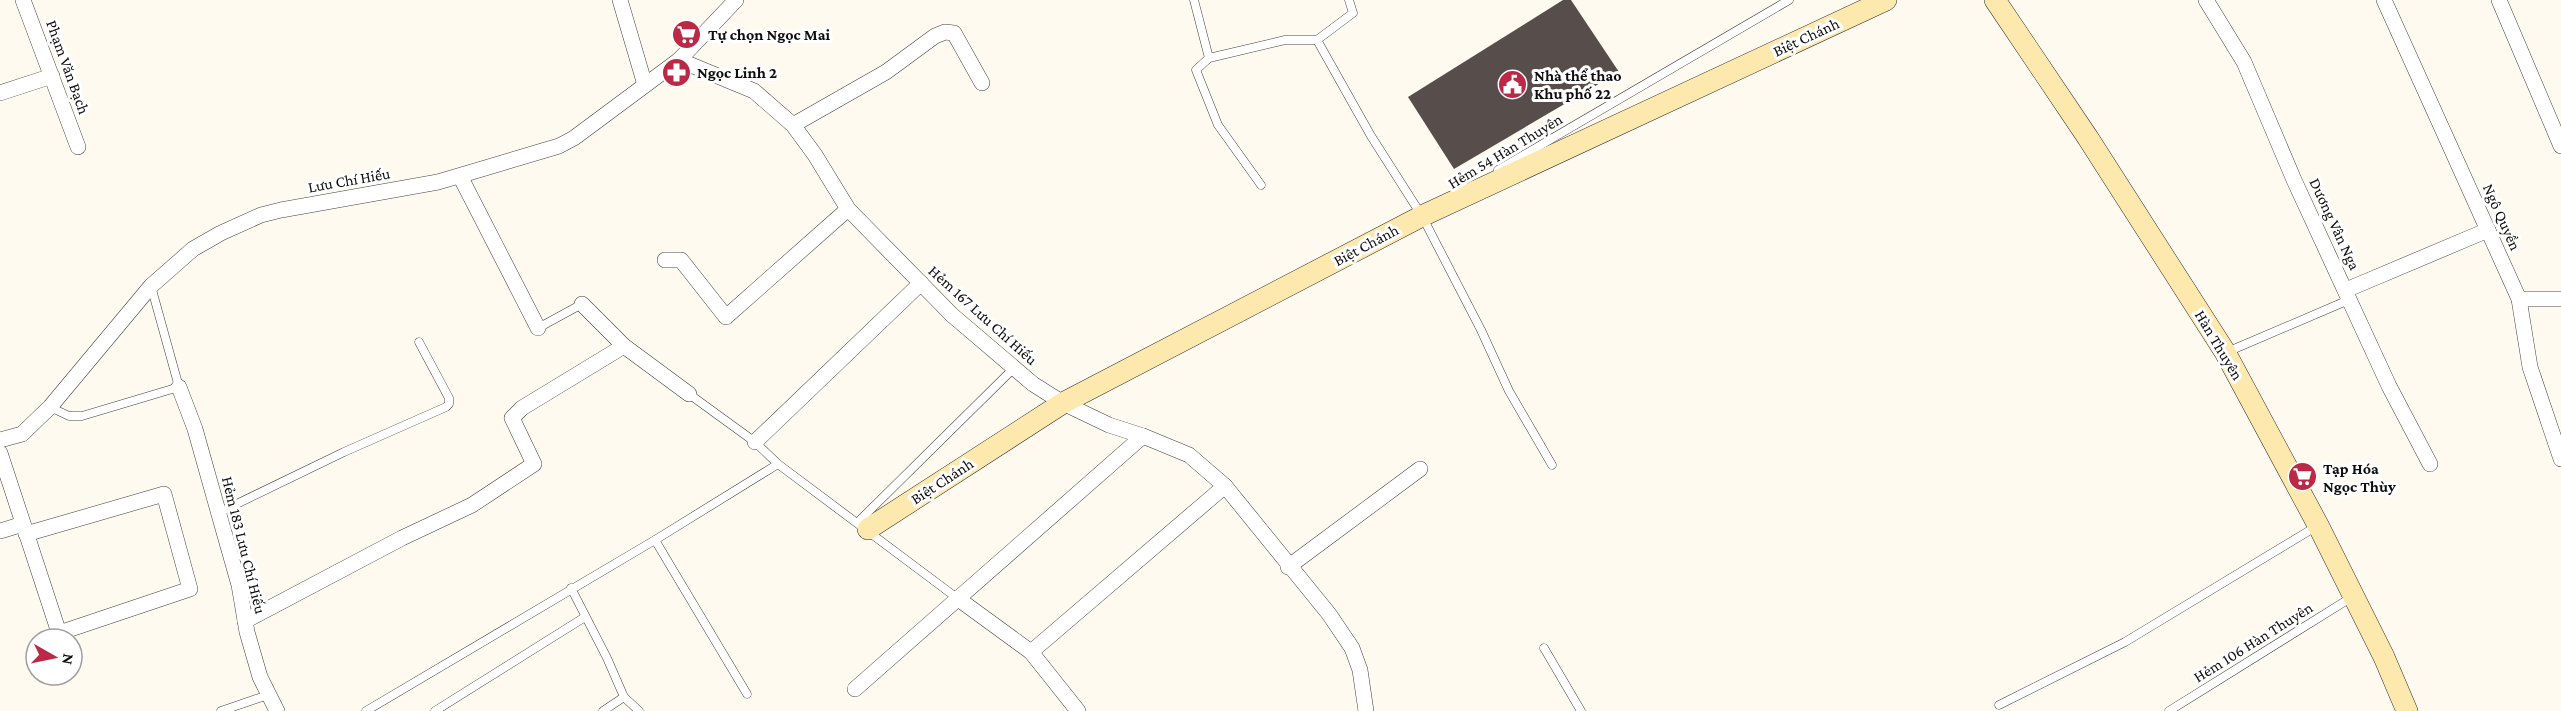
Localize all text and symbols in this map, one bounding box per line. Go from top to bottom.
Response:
street label: Biệt Chánh [1770,14,1843,61]
street label: Phạm Văn Bạch [42,18,93,117]
supermarket icon: Tự chọn Ngọc Mai [671,18,703,50]
place label: Tự chọn Ngọc Mai [708,26,830,43]
pharmacy icon: Ngọc Linh 2 [660,56,692,88]
place label: Ngọc Linh 2 [697,64,777,81]
place label: Nhà thể thao Khu phố 22 [1534,67,1622,102]
public building icon: Nhà thể thao Khu phố 22 [1497,68,1529,100]
street label: Hẻm 54 Hàn Thuyên [1445,110,1566,193]
street label: Lưu Chí Hiếu [307,164,392,196]
street label: Dương Vân Nga [2305,175,2364,274]
street label: Ngô Quyền [2479,181,2524,254]
street label: Biệt Chánh [1331,221,1402,270]
street label: Hẻm 167 Lưu Chí Hiếu [925,262,1041,368]
street label: Hàn Thuyên [2191,307,2247,384]
street label: Biệt Chánh [908,454,977,508]
place label: Tạp Hóa Ngọc Thùy [2323,460,2396,495]
supermarket icon: Tạp Hóa Ngọc Thùy [2286,461,2318,493]
street label: Hẻm 183 Lưu Chí Hiếu [219,475,269,616]
street label: Hẻm 106 Hàn Thuyên [2190,598,2316,686]
north arrow [24,627,84,687]
text: N [59,653,78,666]

